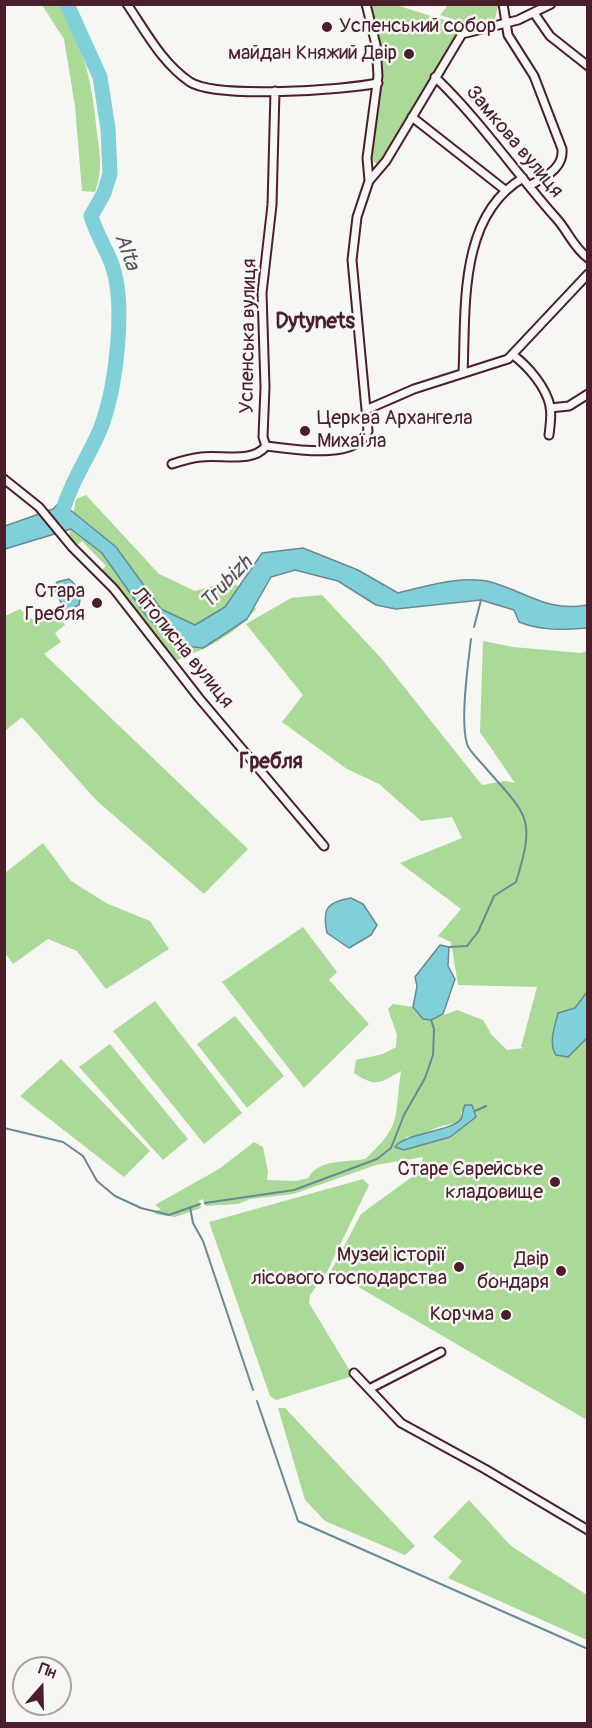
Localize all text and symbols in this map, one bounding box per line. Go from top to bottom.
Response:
place label: Успенський собор [339,15,496,39]
marker: Успенський собор [320,20,334,34]
place label: майдан Княжий Двір [228,42,397,66]
marker: майдан Княжий Двір [402,47,416,61]
street label: Замкова вулиця [460,81,568,203]
water label: Alta [108,230,144,274]
street label: Успенська вулиця [236,258,262,414]
district label: Dytynets [275,310,355,336]
place label: Церква Архангела Михаїла [317,407,472,454]
marker: Церква Архангела Михаїла [298,424,312,438]
water label: Trubizh [196,551,258,615]
place label: Стара Гребля [25,580,85,627]
street label: Літописна вулиця [126,583,238,713]
marker: Стара Гребля [90,596,104,610]
district label: Гребля [239,750,303,776]
place label: Старе Єврейське кладовище [397,1158,543,1205]
marker: Старе Єврейське кладовище [548,1175,562,1189]
place label: Музей історії лісового господарства [251,1244,447,1291]
place label: Двір бондаря [477,1248,549,1295]
marker: Музей історії лісового господарства [452,1260,466,1274]
marker: Двір бондаря [554,1264,568,1278]
place label: Корчма [430,1303,494,1327]
marker: Корчма [499,1308,513,1322]
north arrow [12,1656,72,1716]
text: Пн [36,1659,59,1683]

